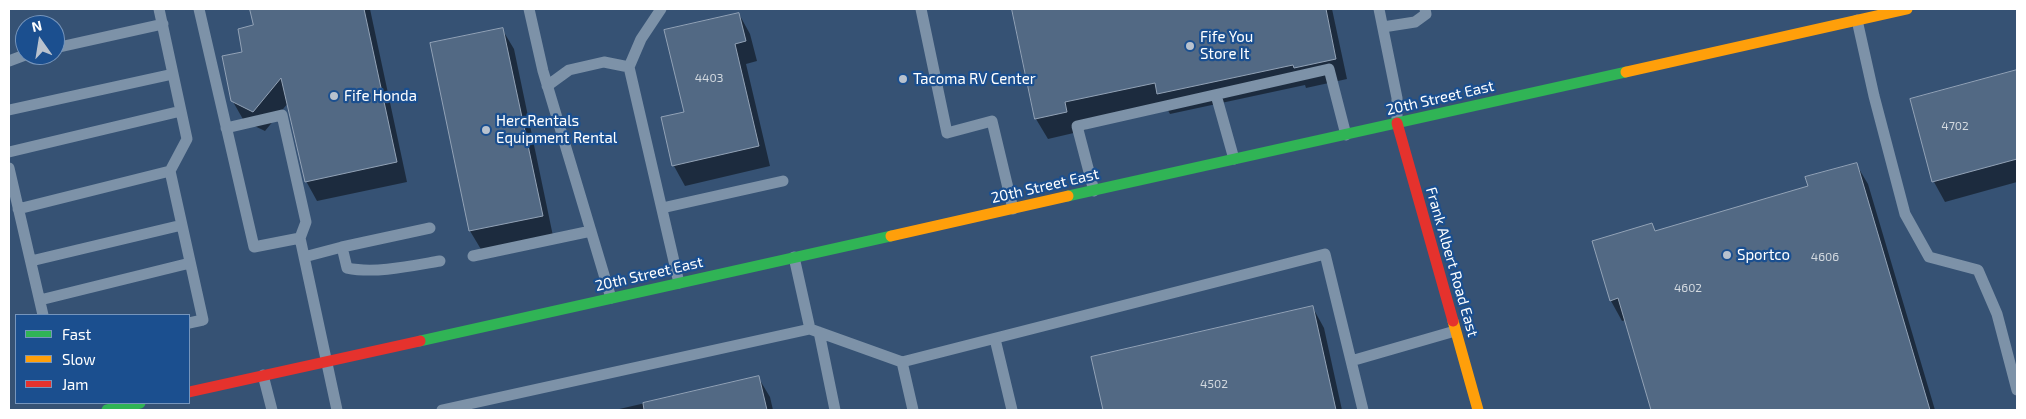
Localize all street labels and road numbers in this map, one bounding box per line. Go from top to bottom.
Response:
street label: 20th Street East [1384,77,1496,119]
street label: 20th Street East [989,165,1101,207]
street label: Frank Albert Road East [1422,185,1482,339]
street label: 20th Street East [593,253,705,295]

